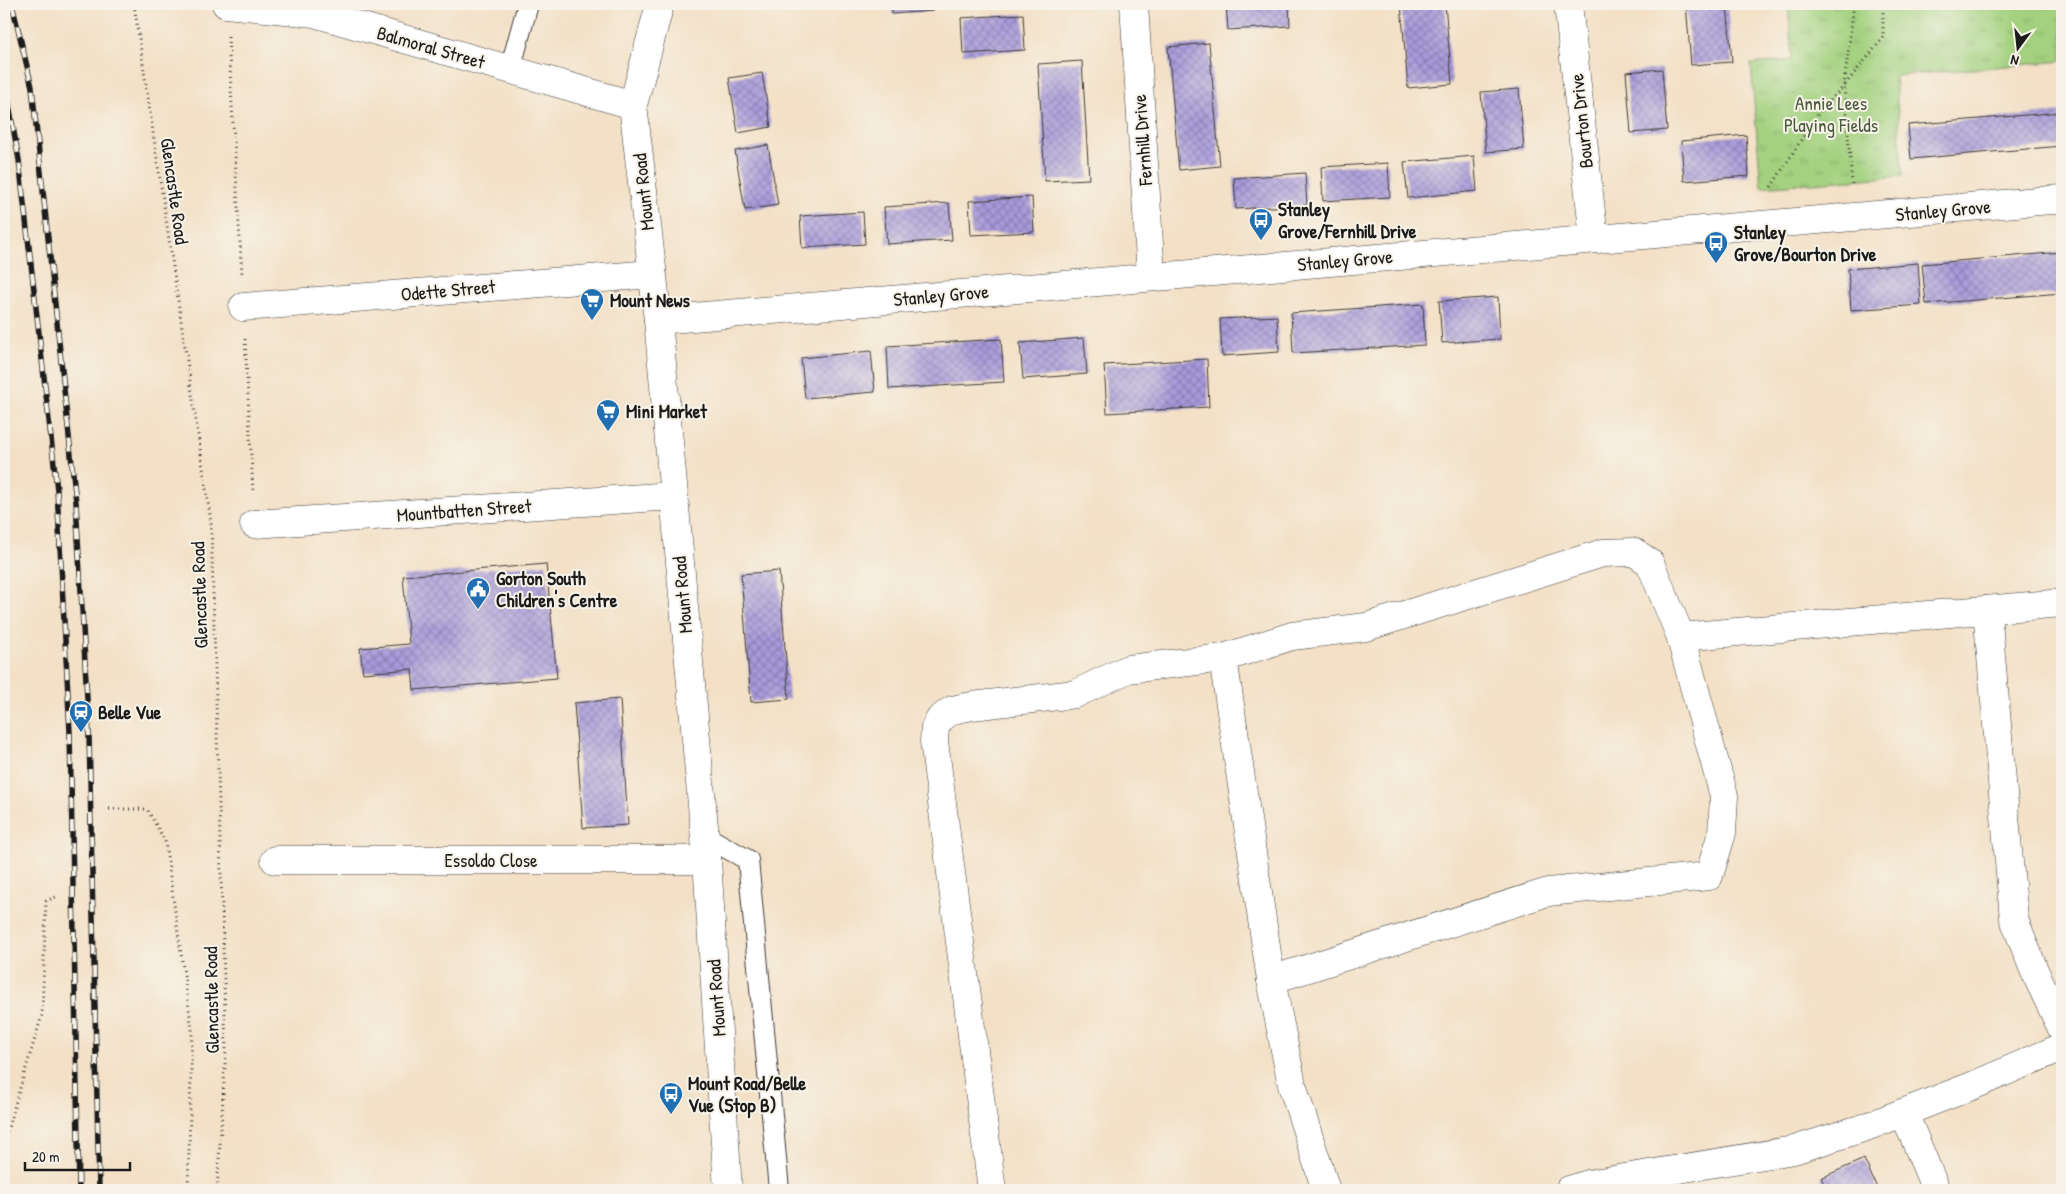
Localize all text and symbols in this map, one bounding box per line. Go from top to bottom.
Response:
street label: Balmoral Street [374,19,488,75]
north arrow [1994,22,2044,72]
text: N [2008,51,2021,71]
street label: Bourton Drive [1563,72,1599,170]
park label: Annie Lees Playing Fields [1784,90,1878,138]
street label: Fernhill Drive [1126,93,1158,187]
street label: Glencastle Road [155,136,195,246]
street label: Mount Road [626,152,660,232]
street label: Stanley Grove [1894,193,1992,227]
place label: Stanley Grove/Fernhill Drive [1278,196,1417,244]
bus stop icon: Stanley Grove/Fernhill Drive [1248,207,1274,241]
place label: Stanley Grove/Bourton Drive [1734,219,1877,267]
bus stop icon: Stanley Grove/Bourton Drive [1703,230,1729,264]
street label: Stanley Grove [1296,243,1394,277]
street label: Odette Street [400,273,497,307]
street label: Stanley Grove [892,278,990,312]
supermarket icon: Mount News [579,287,605,321]
place label: Mount News [610,287,691,313]
supermarket icon: Mini Market [595,398,621,432]
place label: Mini Market [626,398,708,424]
street label: Mountbatten Street [396,492,533,528]
street label: Glencastle Road [184,540,214,649]
street label: Mount Road [666,555,698,635]
place label: Gorton South Children's Centre [496,565,618,613]
public building icon: Gorton South Children's Centre [465,576,491,610]
station icon: Belle Vue [68,699,94,733]
place label: Belle Vue [98,699,162,725]
street label: Essoldo Close [444,847,538,873]
street label: Glencastle Road [197,946,225,1054]
street label: Mount Road [700,958,732,1037]
place label: Mount Road/Belle Vue (Stop B) [688,1070,807,1119]
bus stop icon: Mount Road/Belle Vue (Stop B) [658,1081,684,1115]
scale bar [25,1139,130,1171]
text: 20 m [32,1146,59,1167]

